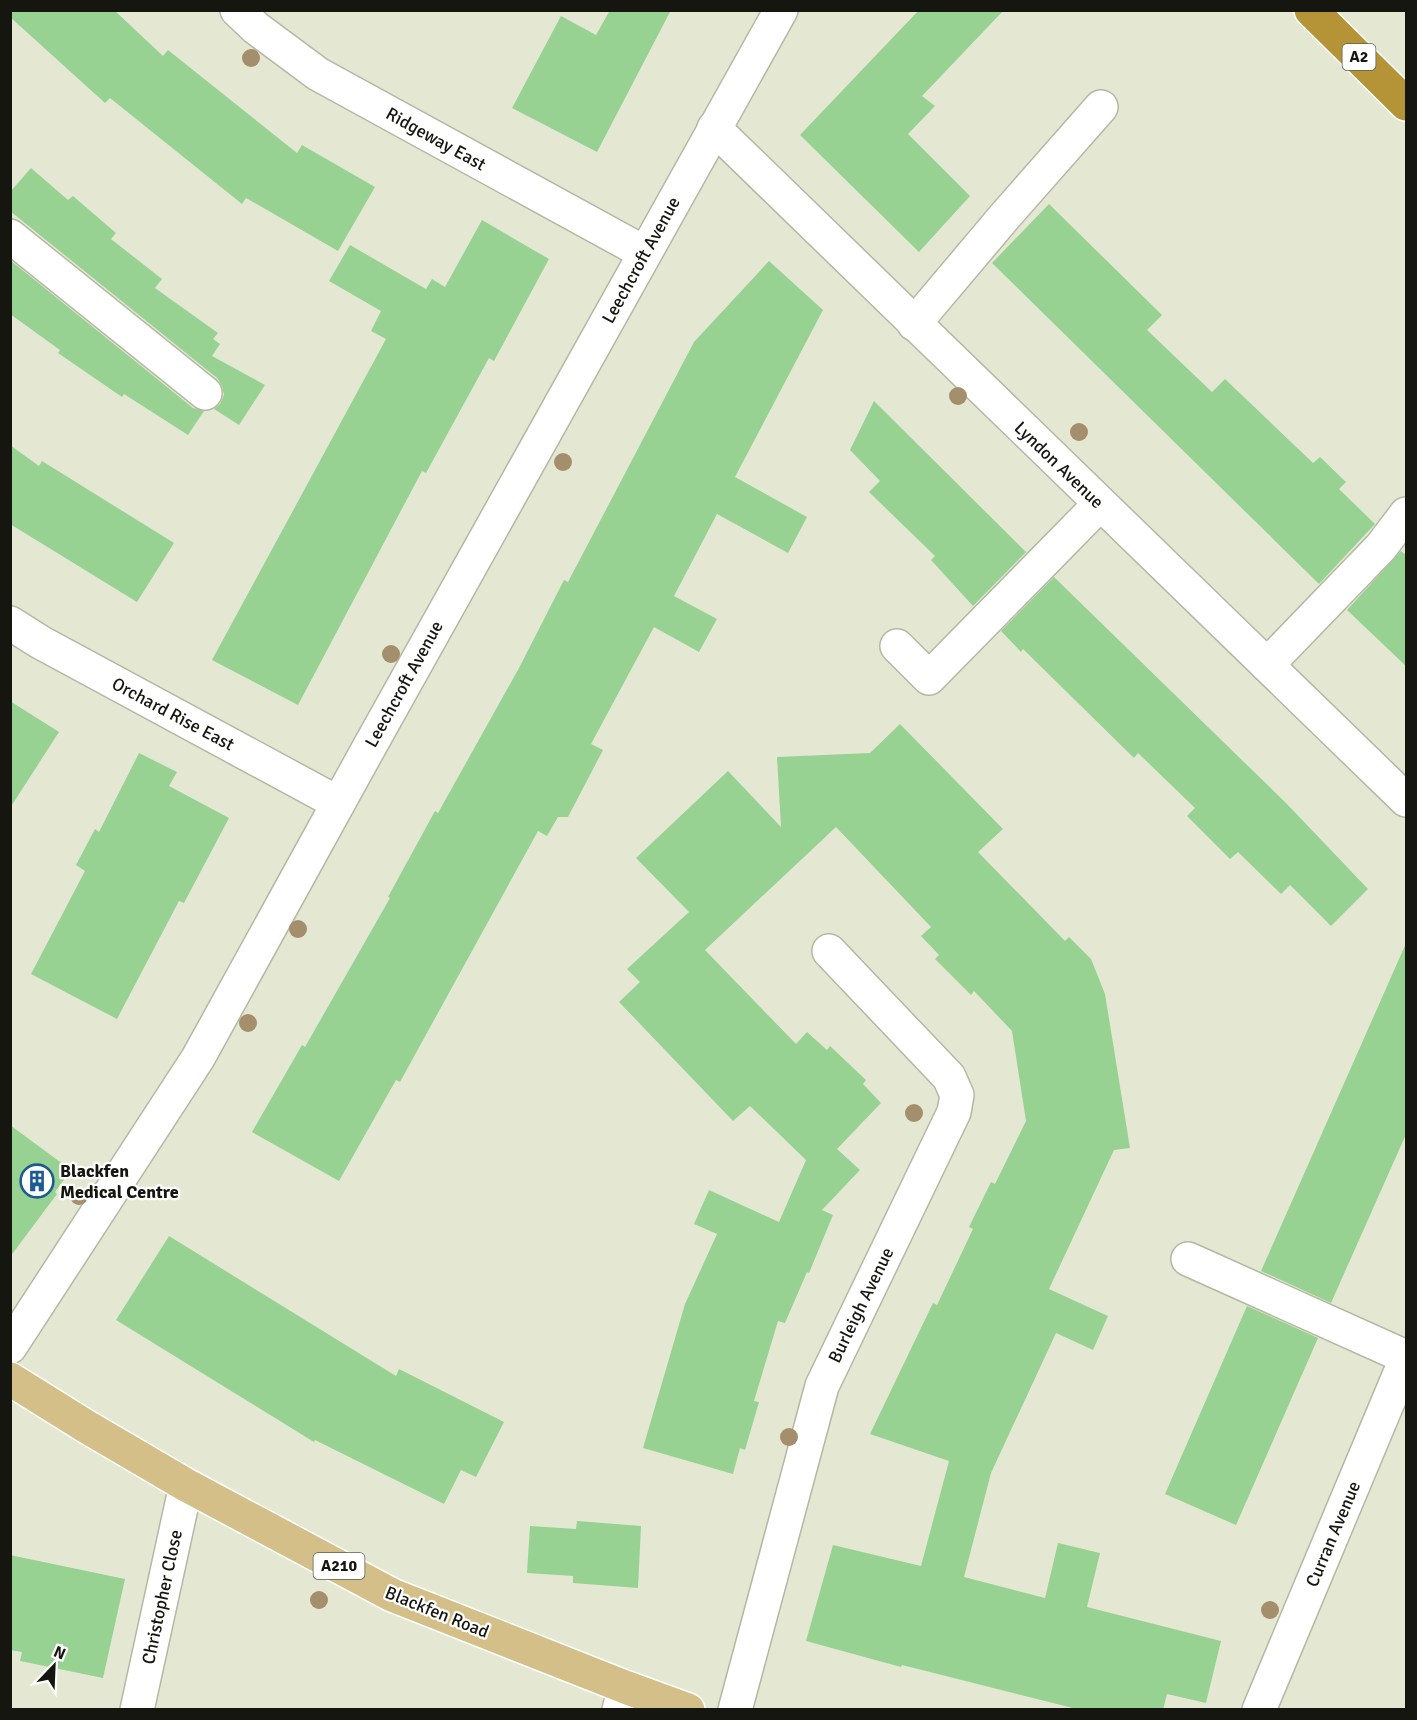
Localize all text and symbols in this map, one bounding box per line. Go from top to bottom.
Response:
road number: A2 [1342,44,1376,70]
street label: Ridgeway East [382,102,490,176]
street label: Leechcroft Avenue [597,193,685,327]
street label: Lyndon Avenue [1010,417,1108,513]
street label: Leechcroft Avenue [360,617,448,751]
street label: Orchard Rise East [108,673,238,755]
place label: Blackfen Medical Centre [60,1160,179,1203]
building icon: Blackfen Medical Centre [19,1163,55,1199]
street label: Burleigh Avenue [824,1244,898,1366]
street label: Curran Avenue [1301,1478,1365,1590]
street label: Christopher Close [137,1528,187,1666]
road number: A210 [314,1553,364,1579]
street label: Blackfen Road [382,1581,492,1643]
north arrow [24,1636,84,1696]
text: N [50,1642,69,1664]

